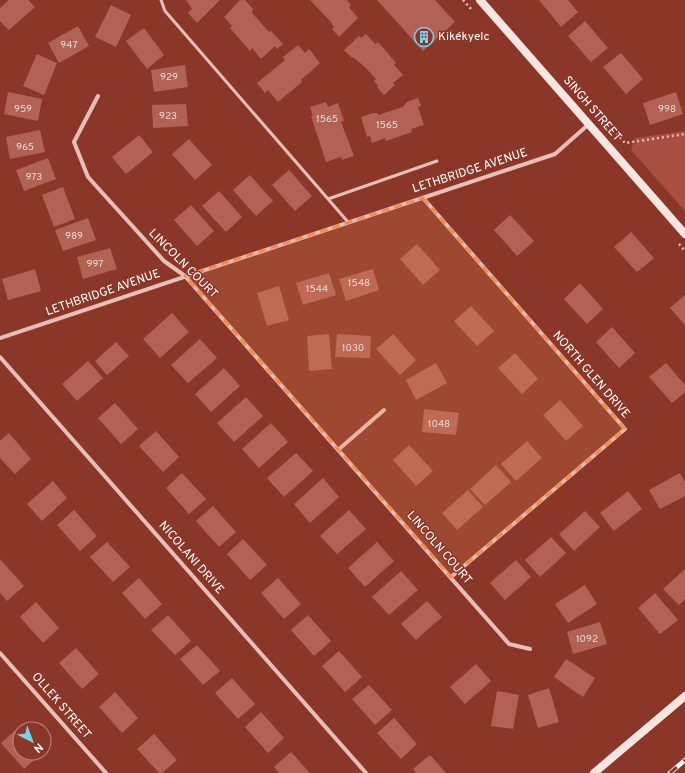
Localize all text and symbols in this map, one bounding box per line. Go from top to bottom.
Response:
building icon: Kikékyelc [413,26,435,48]
place label: Kikékyelc [438,29,490,45]
house number: 947 [60,39,78,52]
house number: 929 [160,71,178,84]
street label: SINGH STREET [559,73,625,145]
house number: 959 [14,103,32,116]
house number: 998 [658,103,676,116]
house number: 923 [159,110,177,123]
house number: 1565 [316,113,338,126]
house number: 1565 [376,119,398,132]
house number: 965 [16,141,34,154]
street label: LETHBRIDGE AVENUE [410,145,530,197]
house number: 973 [26,171,42,184]
street label: LINCOLN COURT [145,226,221,302]
house number: 989 [65,230,83,243]
house number: 997 [87,258,103,271]
street label: LETHBRIDGE AVENUE [44,266,162,320]
house number: 1548 [348,277,370,290]
house number: 1544 [306,283,328,296]
street label: NORTH GLEN DRIVE [549,328,633,422]
house number: 1030 [342,342,364,355]
house number: 1048 [428,418,450,431]
street label: LINCOLN COURT [403,508,475,588]
street label: NICOLANI DRIVE [155,518,227,598]
house number: 1092 [576,633,598,646]
street label: OLLEK STREET [28,669,94,743]
north arrow [12,721,52,761]
text: N [30,740,46,756]

